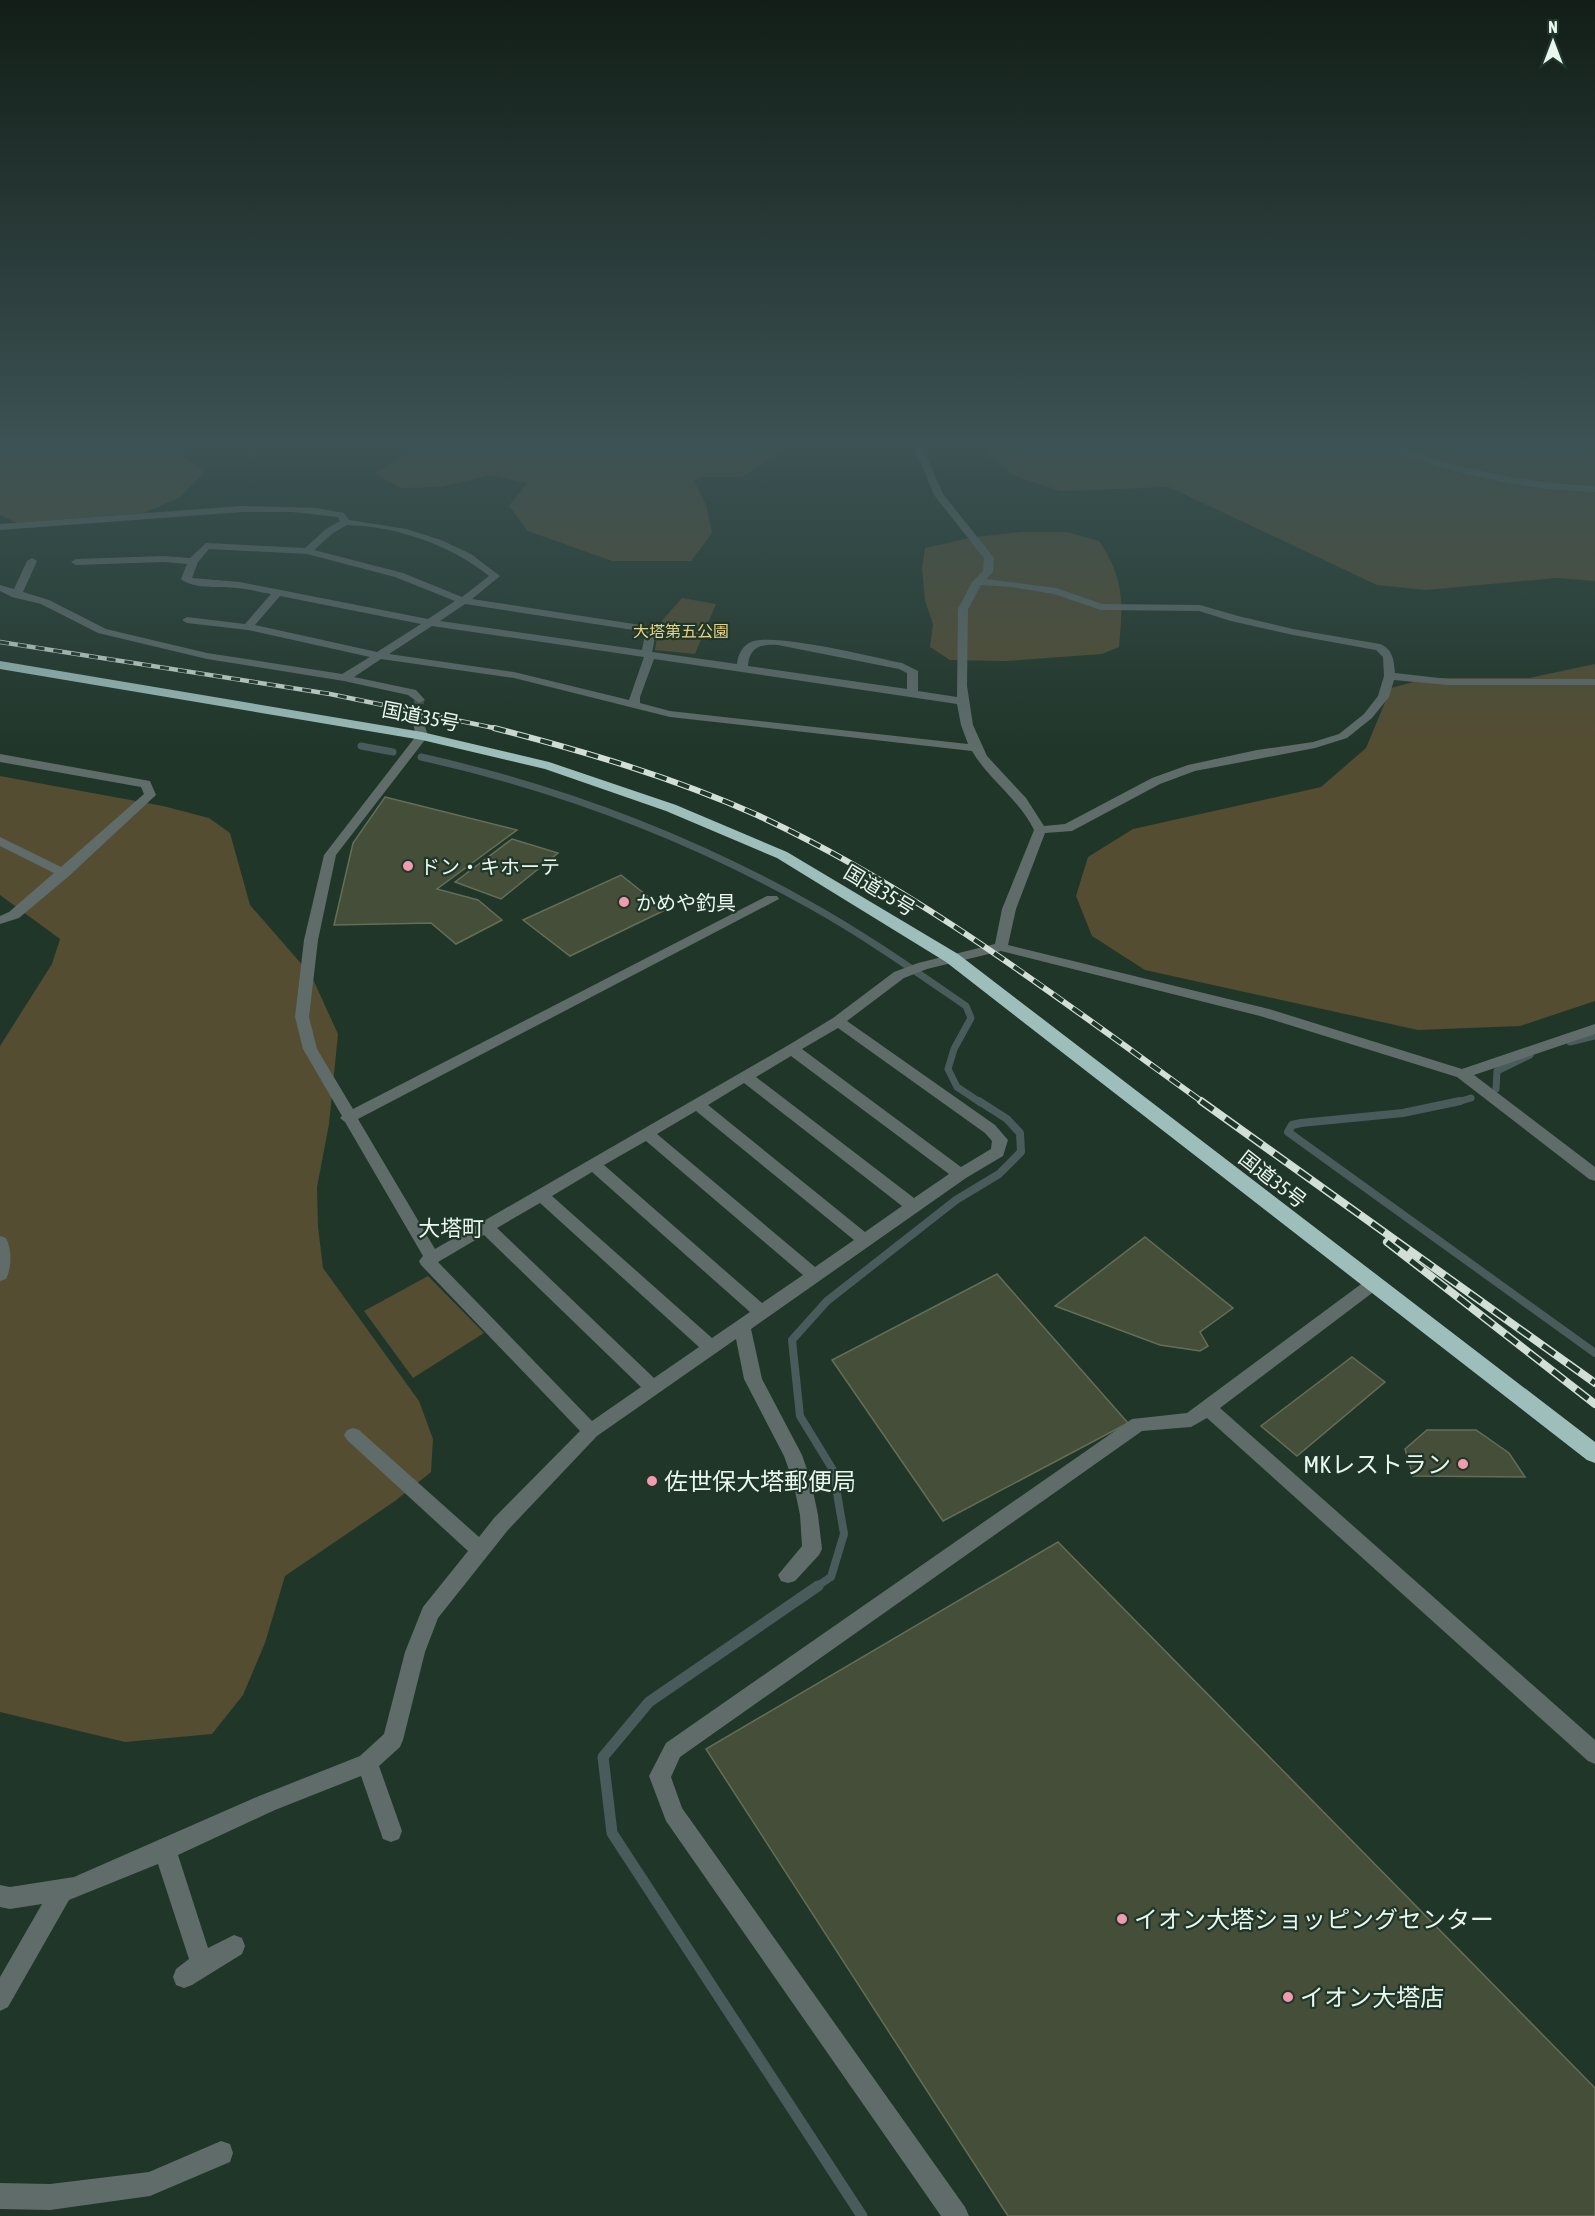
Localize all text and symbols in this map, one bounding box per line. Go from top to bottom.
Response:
north arrow [1523,12,1583,72]
text: N [1548,18,1558,36]
park label: 大塔第五公園 [633,622,729,640]
street label: 国道35号 [380,697,462,735]
place label: ドン・キホーテ [420,855,560,878]
marker: ドン・キホーテ [401,859,415,873]
street label: 国道35号 [840,860,920,920]
place label: かめや釣具 [636,891,736,914]
marker: かめや釣具 [617,895,631,909]
street label: 国道35号 [1235,1146,1311,1212]
district label: 大塔町 [418,1215,484,1241]
place label: MKレストラン [1303,1451,1451,1478]
marker: MKレストラン [1456,1457,1470,1471]
place label: 佐世保大塔郵便局 [664,1468,856,1495]
marker: 佐世保大塔郵便局 [645,1474,659,1488]
place label: イオン大塔ショッピングセンター [1134,1906,1494,1933]
marker: イオン大塔ショッピングセンター [1115,1912,1129,1926]
place label: イオン大塔店 [1300,1984,1444,2011]
marker: イオン大塔店 [1281,1990,1295,2004]

